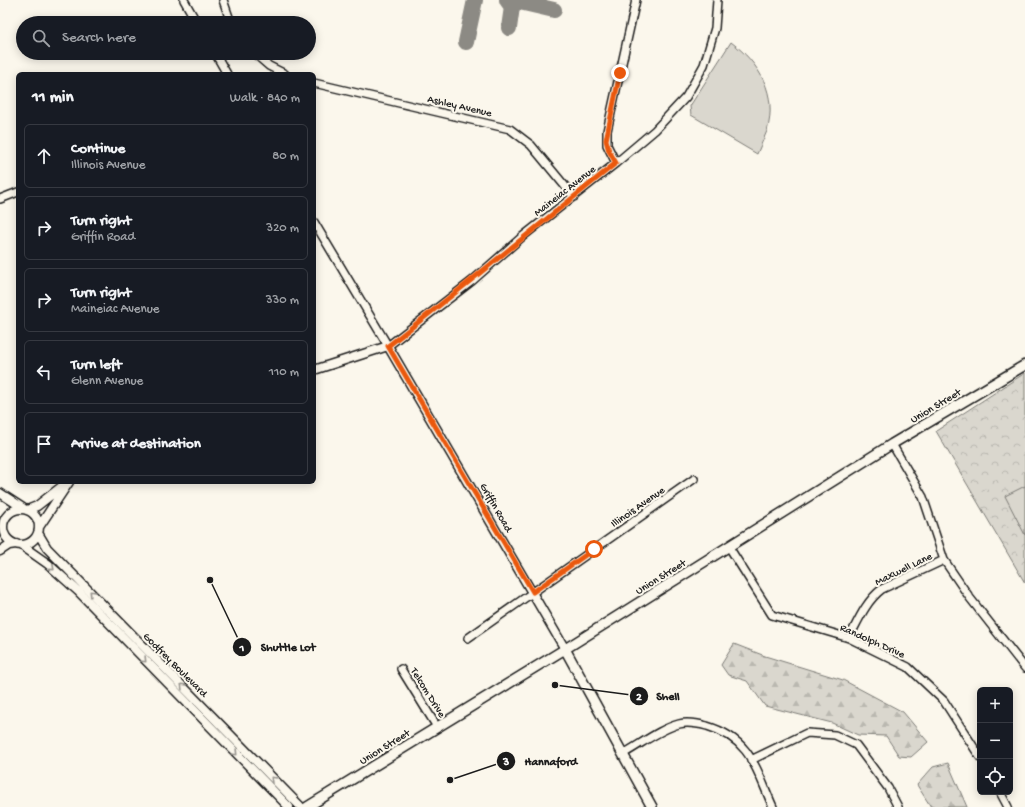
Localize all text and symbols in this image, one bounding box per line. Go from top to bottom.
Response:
search box [16,16,316,60]
icon: search [30,27,52,49]
text: Search here [62,29,136,47]
route end [611,64,629,82]
text: 11 min [32,88,74,108]
text: Walk · 840 m [230,91,300,106]
street label: Ashley Avenue [426,94,493,120]
text: Continue [71,140,125,158]
icon: ahead [33,145,55,167]
text: 80 m [272,149,299,164]
text: Illinois Avenue [71,158,145,173]
street label: Maineiac Avenue [532,164,599,219]
text: Turn right [71,212,131,230]
icon: right [33,217,55,239]
text: 320 m [266,221,299,236]
text: Griffin Road [71,230,135,245]
text: Turn right [71,284,131,302]
icon: right [33,289,55,311]
text: 330 m [266,293,299,308]
text: Maineiac Avenue [71,302,160,317]
text: Turn left [71,356,122,374]
icon: left [33,361,55,383]
text: 110 m [269,365,299,380]
text: Glenn Avenue [71,374,143,389]
street label: Union Street [909,386,965,426]
icon: arrive [33,433,55,455]
text: Arrive at destination [71,435,201,453]
street label: Griffin Road [477,481,516,536]
street label: Illinois Avenue [609,484,668,531]
route start [585,540,603,558]
street label: Maxwell Lane [873,551,935,589]
street label: Union Street [634,557,690,598]
one-way arrow [48,563,55,570]
one-way arrow [89,590,97,598]
street label: Randolph Drive [838,622,907,662]
street label: Godfrey Boulevard [140,630,211,701]
callout: Shuttle Lot [232,635,323,659]
text: 1 [239,642,245,656]
text: Shuttle Lot [261,642,316,656]
one-way arrow [139,655,147,663]
street label: Telcom Drive [407,665,447,720]
one-way arrow [180,683,187,691]
callout: Shell [629,684,688,708]
map controls [977,687,1013,795]
button: + [977,687,1013,723]
text: 2 [636,691,642,705]
text: Shell [656,691,680,705]
button: − [977,723,1013,759]
street label: Union Street [358,727,414,768]
one-way arrow [230,748,238,756]
callout: Hannaford [496,749,585,773]
text: 3 [502,756,509,770]
text: Hannaford [525,756,579,770]
button: locate [977,759,1013,795]
one-way arrow [270,776,278,784]

